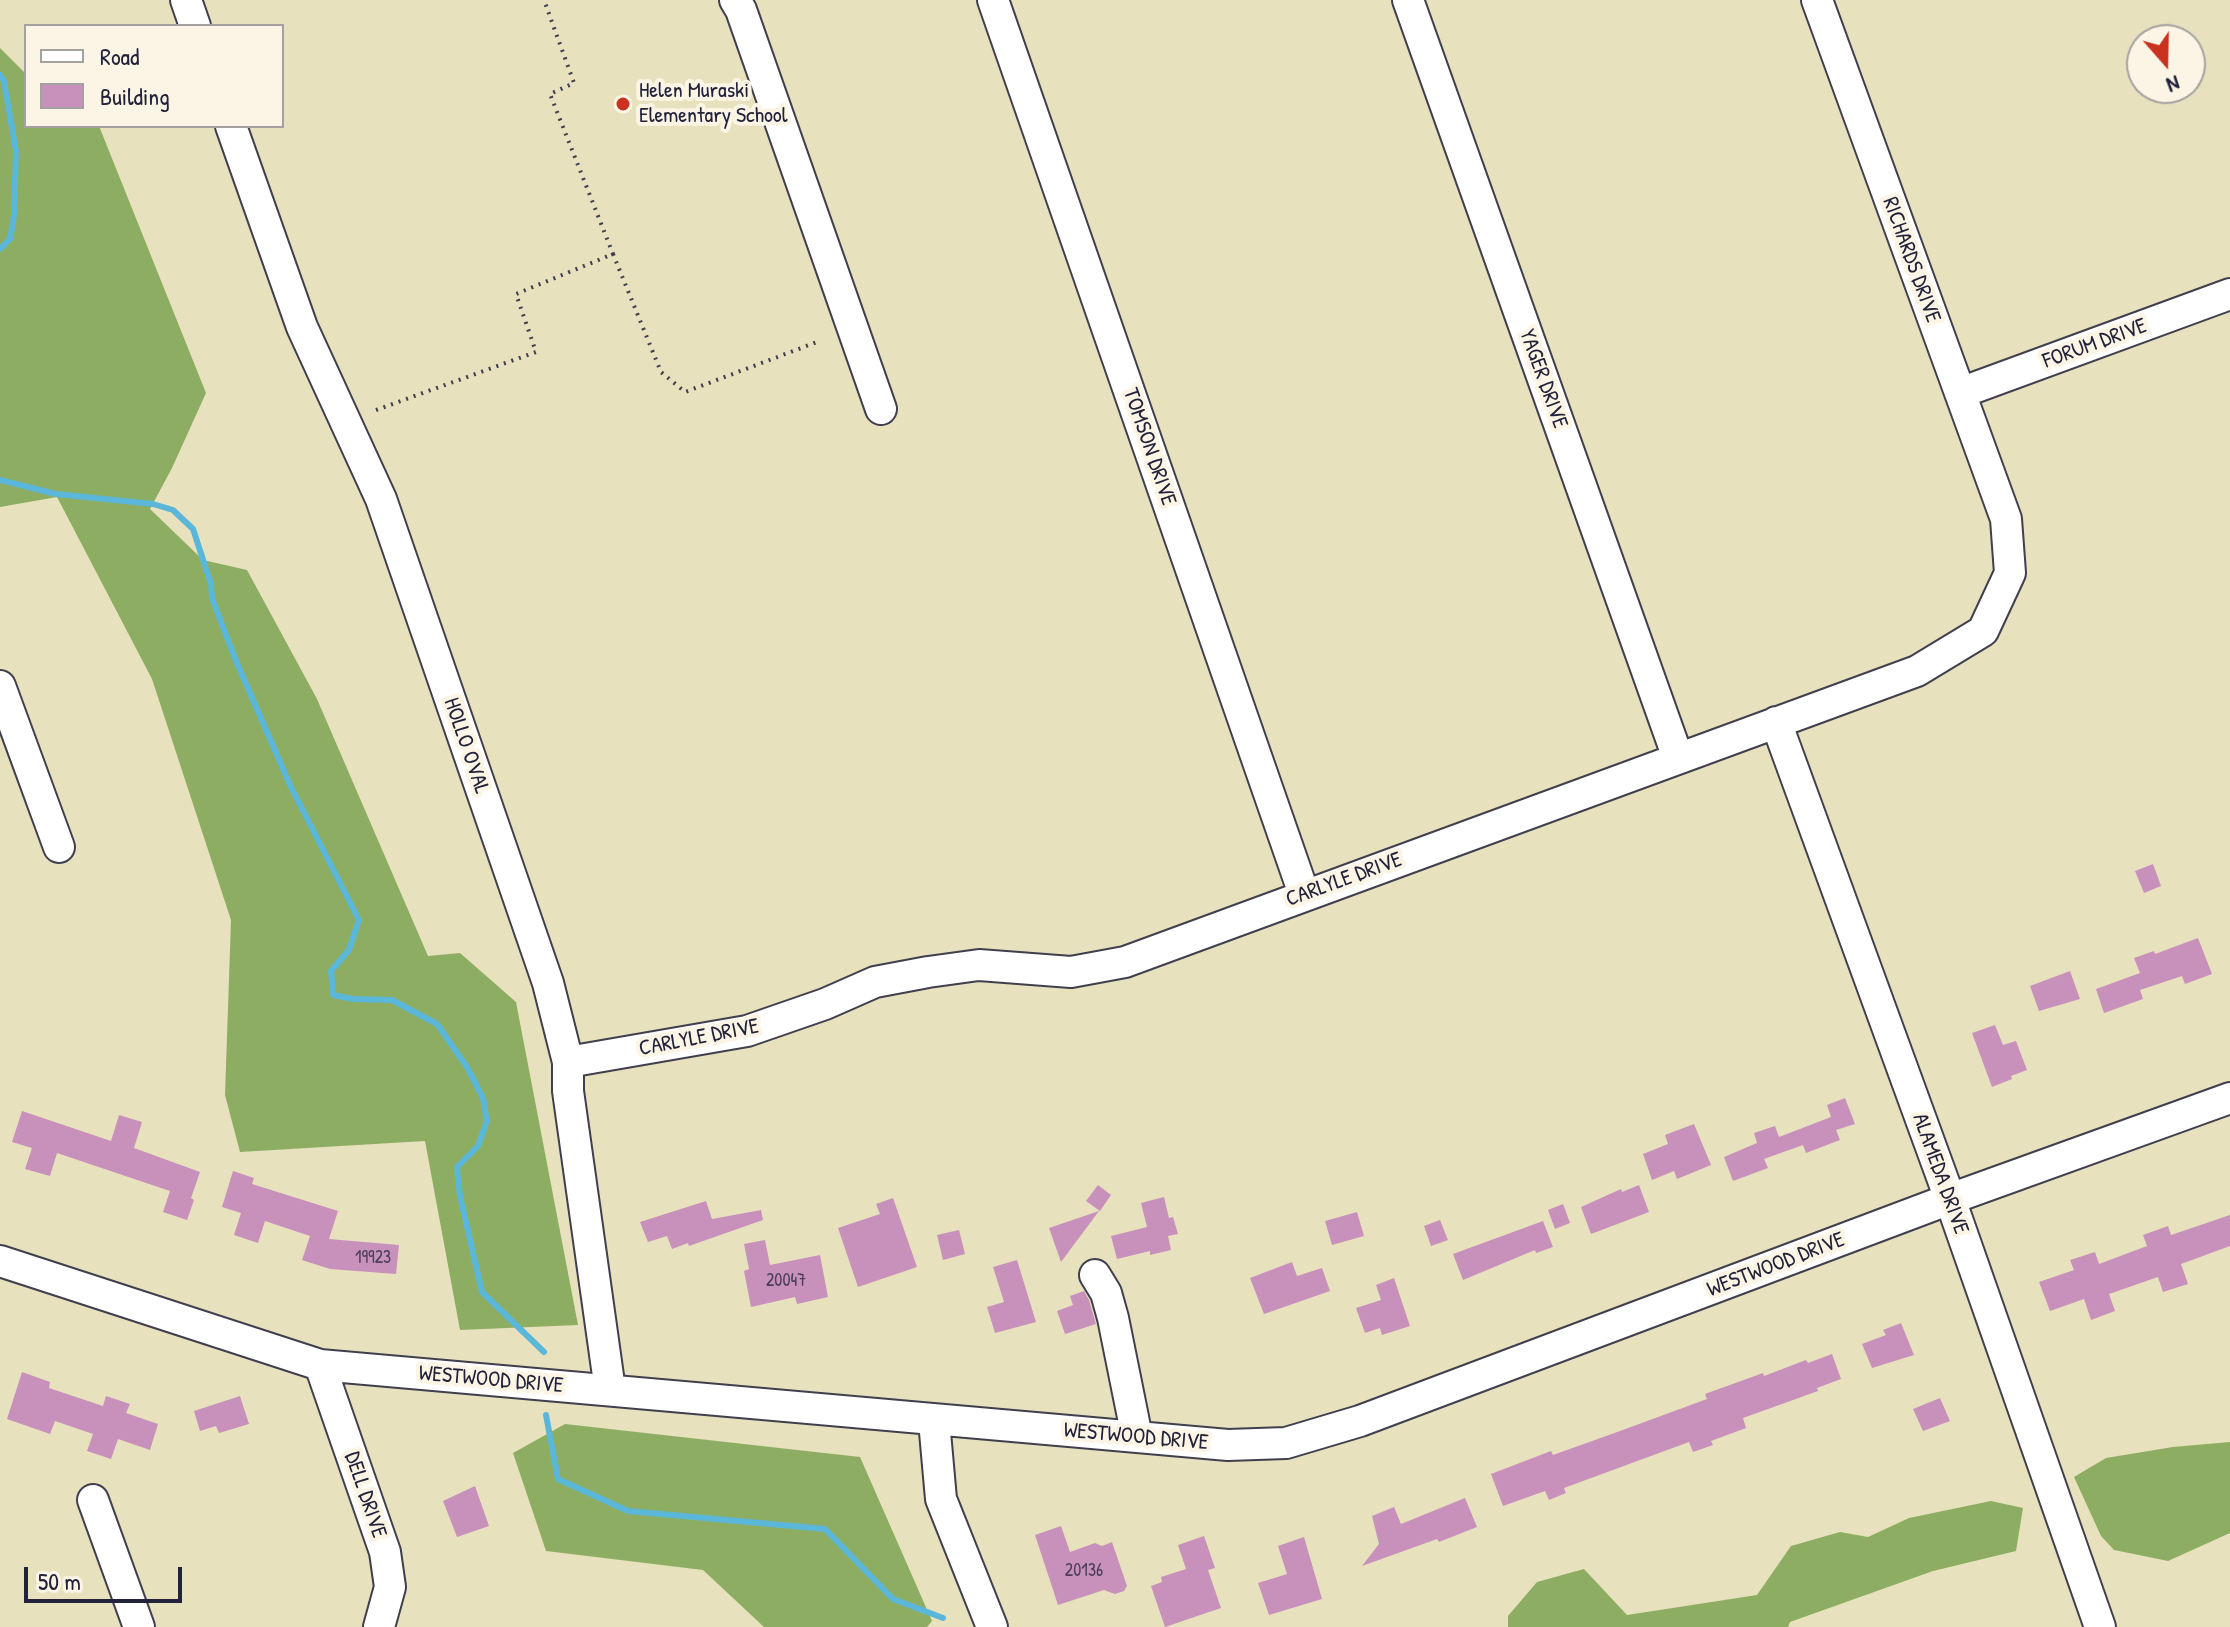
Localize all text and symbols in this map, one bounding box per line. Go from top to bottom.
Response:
legend [24,24,284,128]
north arrow [2126,24,2206,104]
text: Road [100,40,139,72]
text: N [2163,69,2184,101]
place label: Helen Muraski Elementary School [639,78,787,130]
text: Building [100,80,170,112]
marker: Helen Muraski Elementary School [614,95,632,113]
street label: RICHARDS DRIVE [1876,194,1946,326]
street label: FORUM DRIVE [2040,313,2150,375]
street label: YAGER DRIVE [1513,326,1573,432]
street label: TOMSON DRIVE [1117,385,1181,509]
street label: HOLLO OVAL [437,695,495,797]
street label: CARLYLE DRIVE [1282,847,1406,913]
street label: CARLYLE DRIVE [637,1013,761,1063]
street label: ALAMEDA DRIVE [1906,1110,1974,1238]
street label: WESTWOOD DRIVE [1704,1227,1848,1303]
house number: 19923 [355,1247,391,1269]
house number: 20047 [766,1270,806,1292]
street label: WESTWOOD DRIVE [418,1361,564,1399]
street label: WESTWOOD DRIVE [1063,1418,1209,1456]
street label: DELL DRIVE [338,1448,392,1542]
scale bar [28,1551,186,1601]
house number: 20136 [1065,1560,1103,1582]
text: 50 m [38,1565,81,1597]

